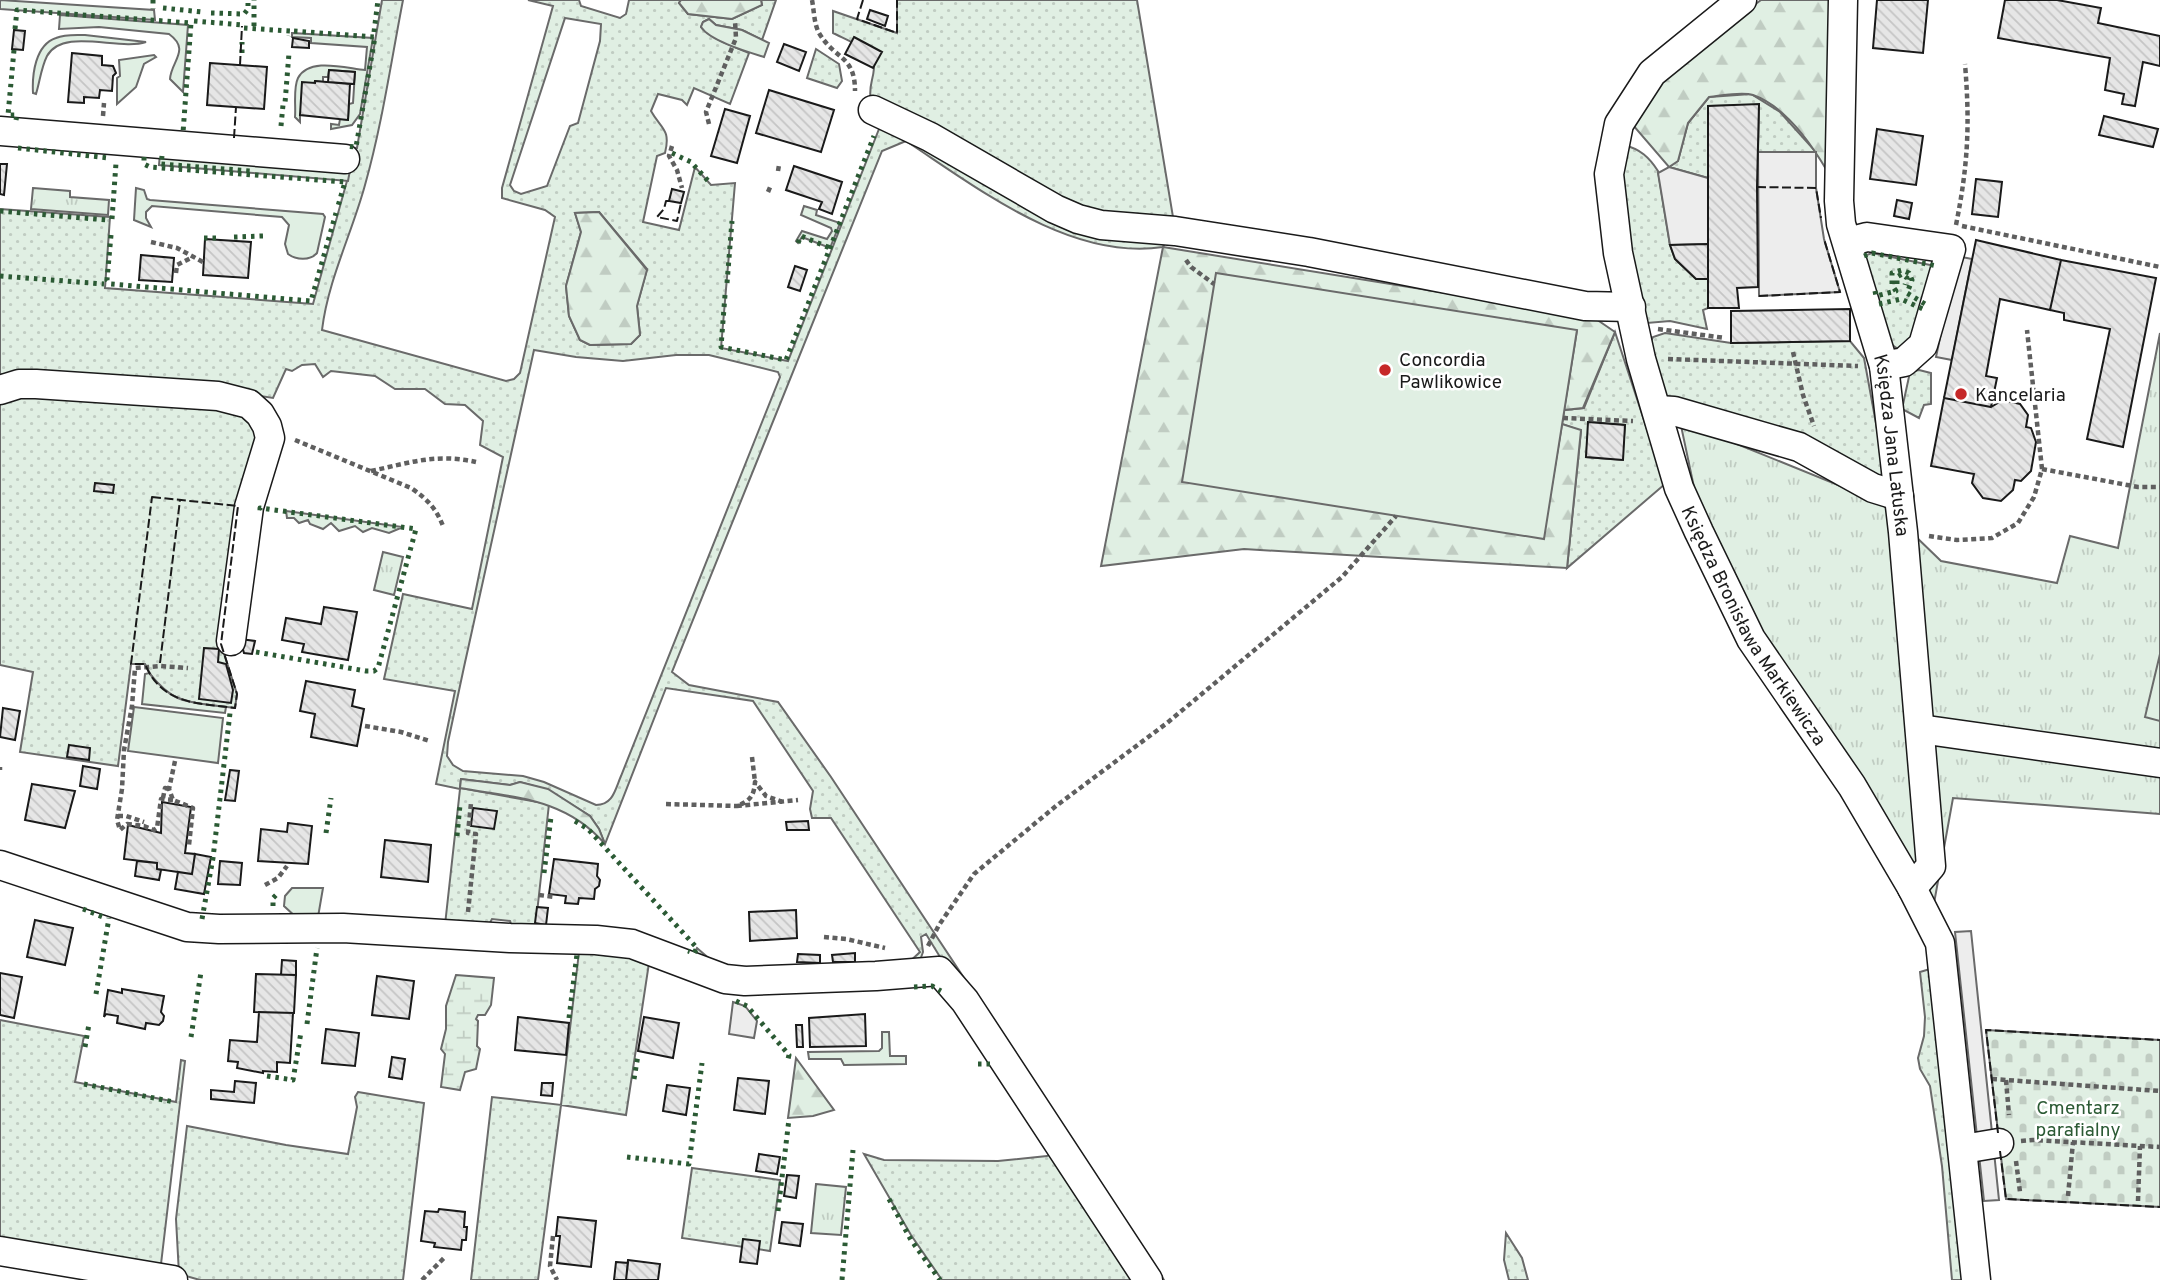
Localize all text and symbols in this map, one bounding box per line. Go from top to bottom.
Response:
place label: Concordia Pawlikowice [1399,349,1502,395]
street label: Księdza Jana Latuska [1867,351,1913,538]
marker: Concordia Pawlikowice [1377,362,1393,378]
place label: Kancelaria [1975,384,2066,408]
marker: Kancelaria [1953,386,1969,402]
street label: Księdza Bronisława Markiewicza [1675,502,1831,751]
park label: Cmentarz parafialny [2035,1097,2121,1143]

